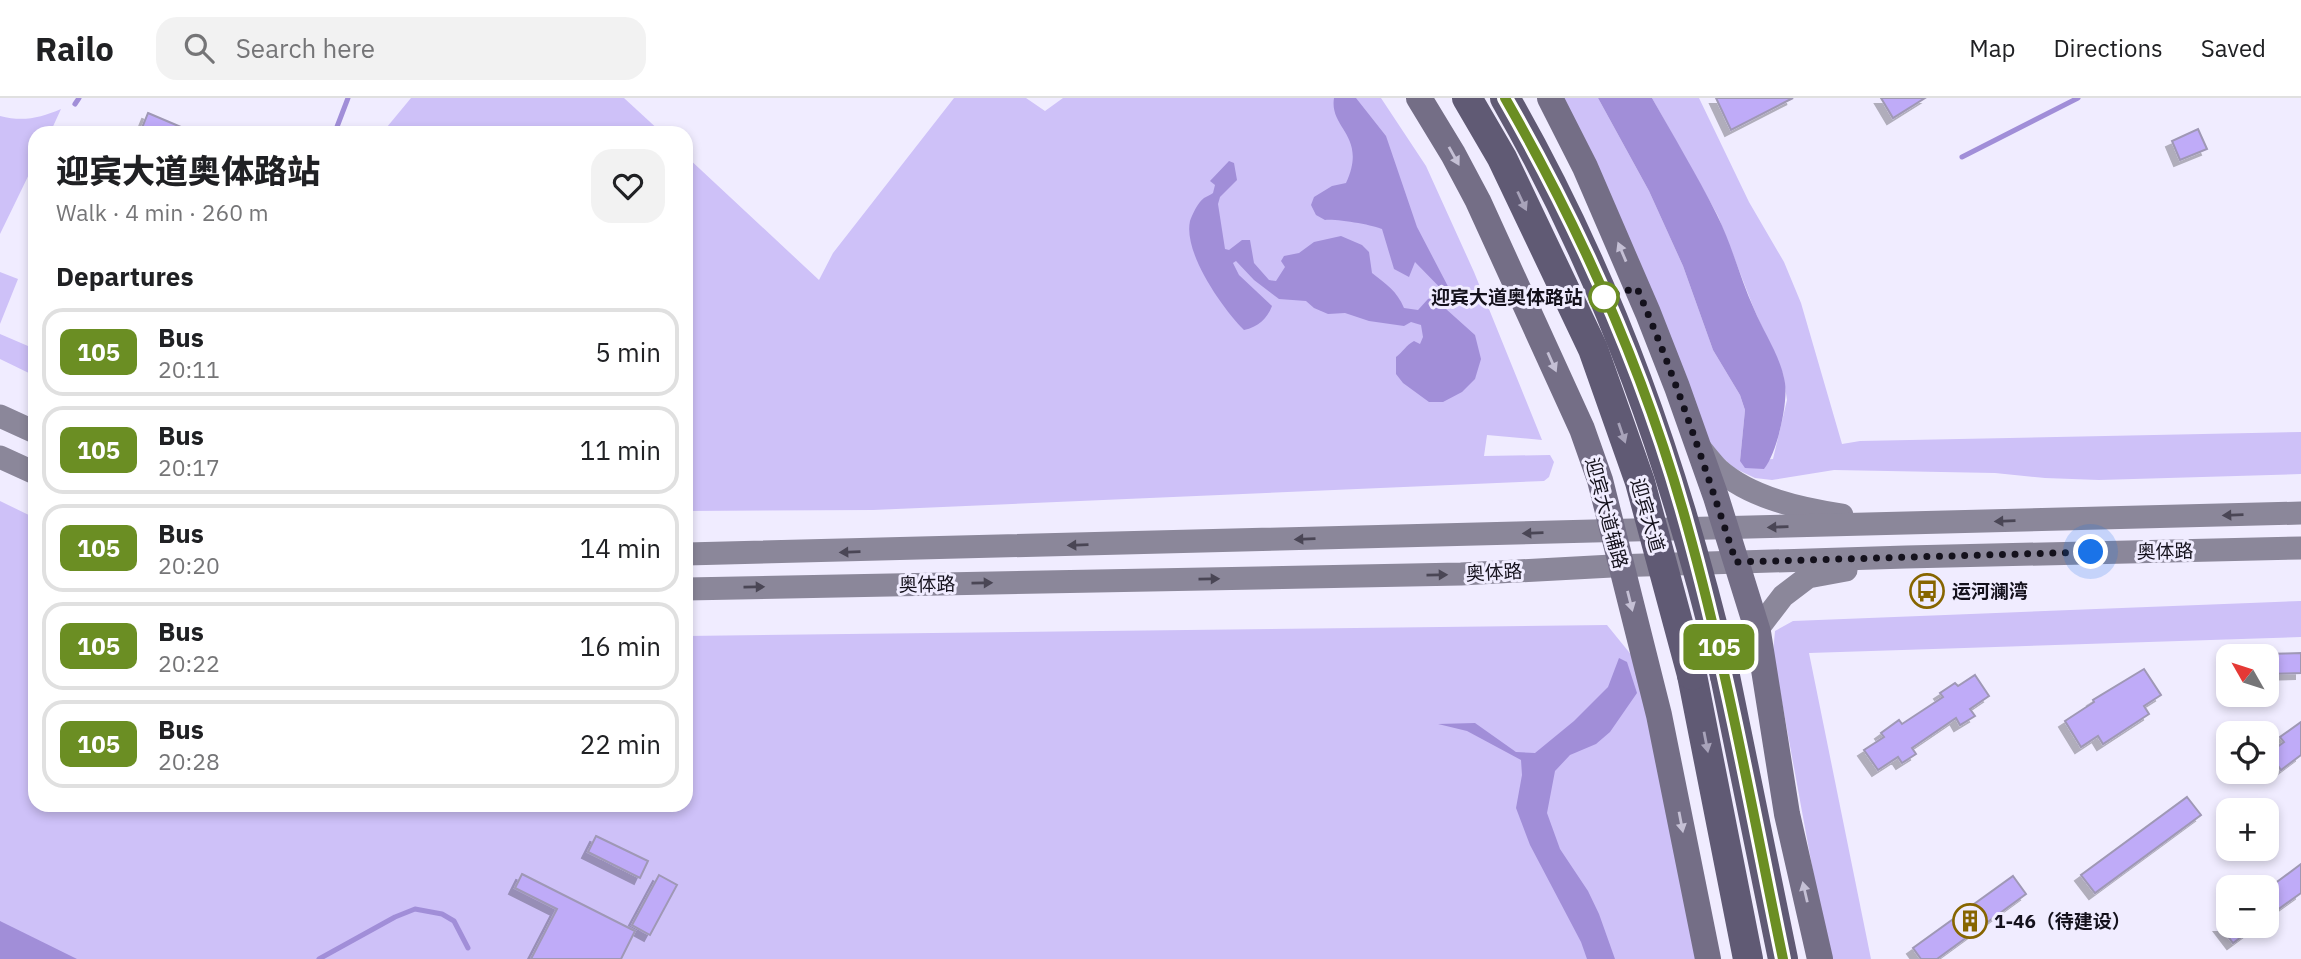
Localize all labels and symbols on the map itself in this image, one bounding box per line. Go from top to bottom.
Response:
one-way arrow [1448,147,1461,166]
one-way arrow [1517,191,1528,212]
one-way arrow [1616,242,1628,262]
marker: 迎宾大道奥体路站 [1589,282,1619,312]
place label: 迎宾大道奥体路站 [1431,285,1583,309]
one-way arrow [1546,352,1558,372]
one-way arrow [1617,422,1628,443]
street label: 迎宾大道辅路 [1581,455,1633,571]
street label: 迎宾大道 [1626,475,1670,555]
one-way arrow [2222,509,2244,520]
one-way arrow [1994,515,2016,526]
one-way arrow [1767,521,1789,532]
one-way arrow [1521,528,1543,539]
one-way arrow [1294,534,1316,545]
your location [2073,534,2108,569]
street label: 奥体路 [2136,539,2194,563]
one-way arrow [1067,540,1089,551]
one-way arrow [839,546,861,557]
street label: 奥体路 [1465,559,1523,585]
one-way arrow [1426,569,1448,581]
street label: 奥体路 [898,572,956,596]
bus stop icon: 运河澜湾 [1908,572,1946,610]
one-way arrow [1198,573,1220,585]
one-way arrow [971,577,993,589]
place label: 运河澜湾 [1952,579,2028,603]
one-way arrow [743,581,765,593]
one-way arrow [1625,590,1636,612]
line badge: 105 [1679,624,1759,670]
north arrow [2216,644,2278,707]
one-way arrow [1700,731,1711,753]
one-way arrow [1675,811,1686,833]
one-way arrow [1799,881,1810,903]
building icon: 1-46（待建设） [1951,902,1989,940]
place label: 1-46（待建设） [1994,909,2131,933]

